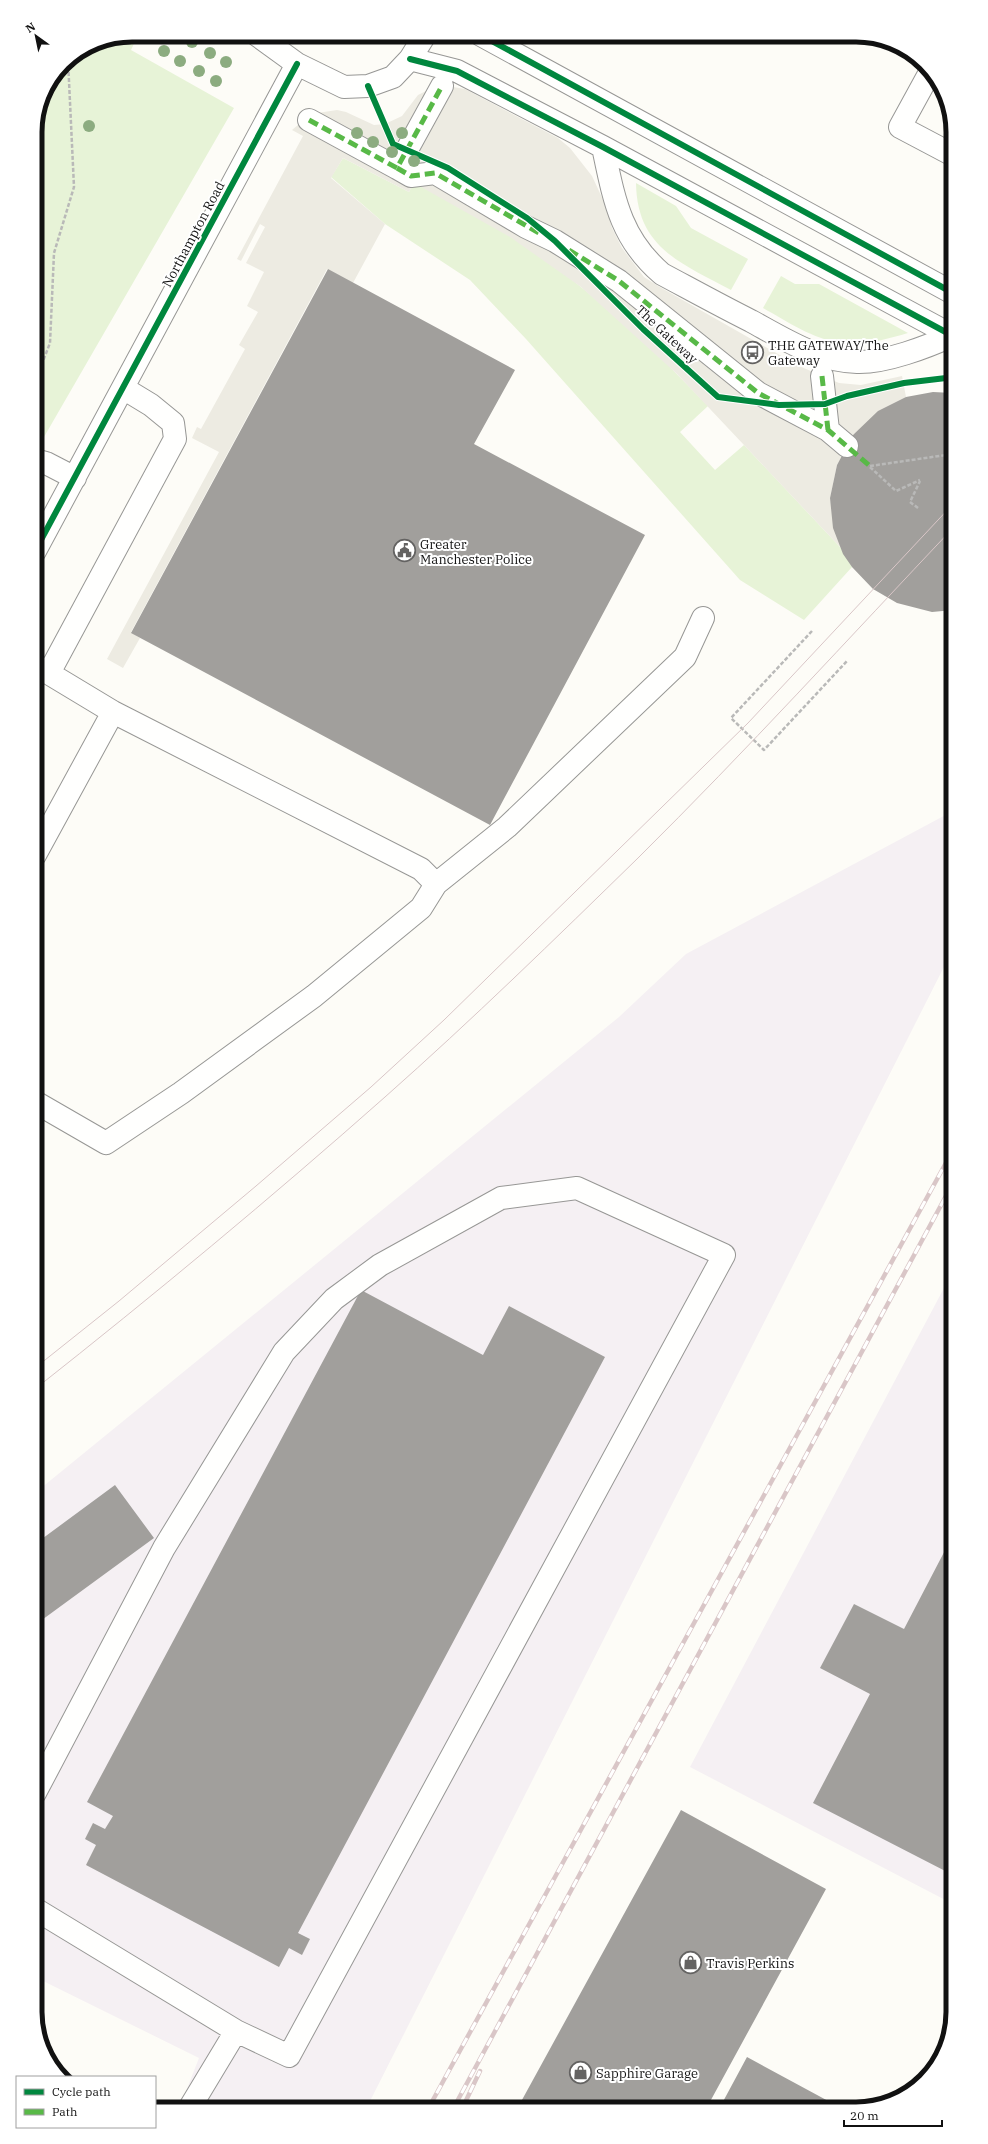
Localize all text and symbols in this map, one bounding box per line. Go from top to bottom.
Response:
north arrow [16,16,56,56]
text: N [23,19,38,36]
street label: Northampton Road [158,178,229,290]
street label: The Gateway [632,301,701,367]
place label: THE GATEWAY/The Gateway [768,337,889,369]
bus stop icon: THE GATEWAY/The Gateway [740,339,766,365]
place label: Greater Manchester Police [420,536,532,568]
public building icon: Greater Manchester Police [392,538,418,564]
shop icon: Travis Perkins [678,1950,704,1976]
place label: Travis Perkins [706,1955,794,1972]
shop icon: Sapphire Garage [568,2060,594,2086]
place label: Sapphire Garage [596,2065,698,2082]
legend [16,2076,156,2128]
text: Cycle path [52,2084,111,2099]
scale bar [844,2102,942,2128]
text: Path [52,2104,78,2119]
text: 20 m [850,2108,879,2123]

